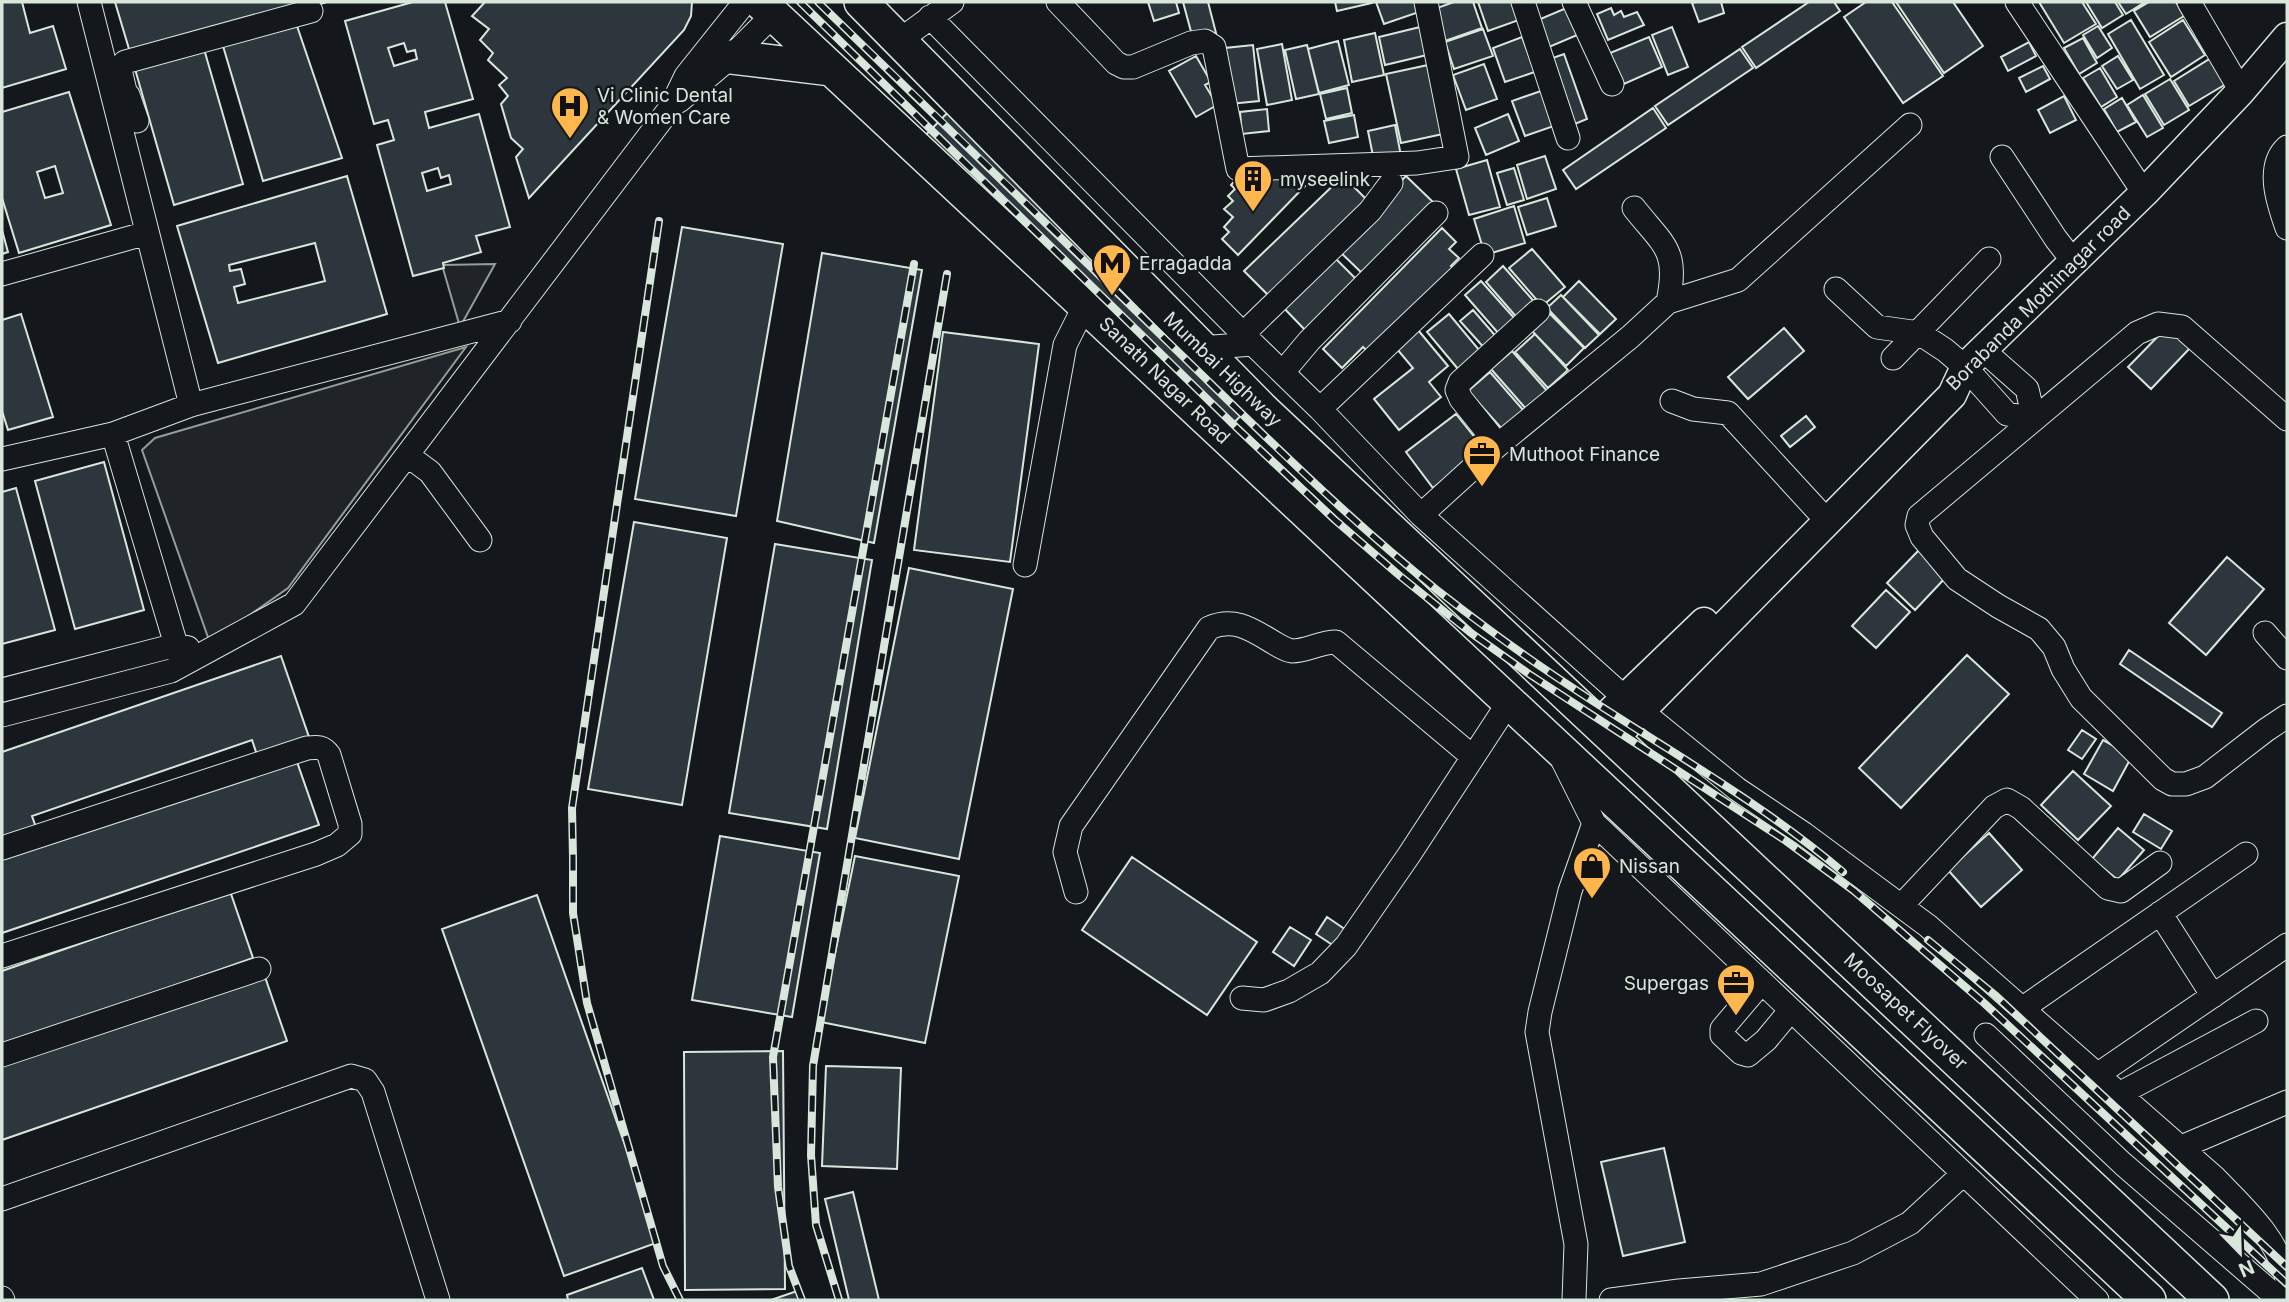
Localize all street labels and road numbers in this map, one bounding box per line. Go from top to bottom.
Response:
street label: Borabanda Mothinagar road [1941,201,2135,395]
street label: Mumbai Highway [1159,307,1287,432]
street label: Sanath Nagar Road [1094,312,1235,449]
street label: Moosapet Flyover [1839,948,1972,1075]

